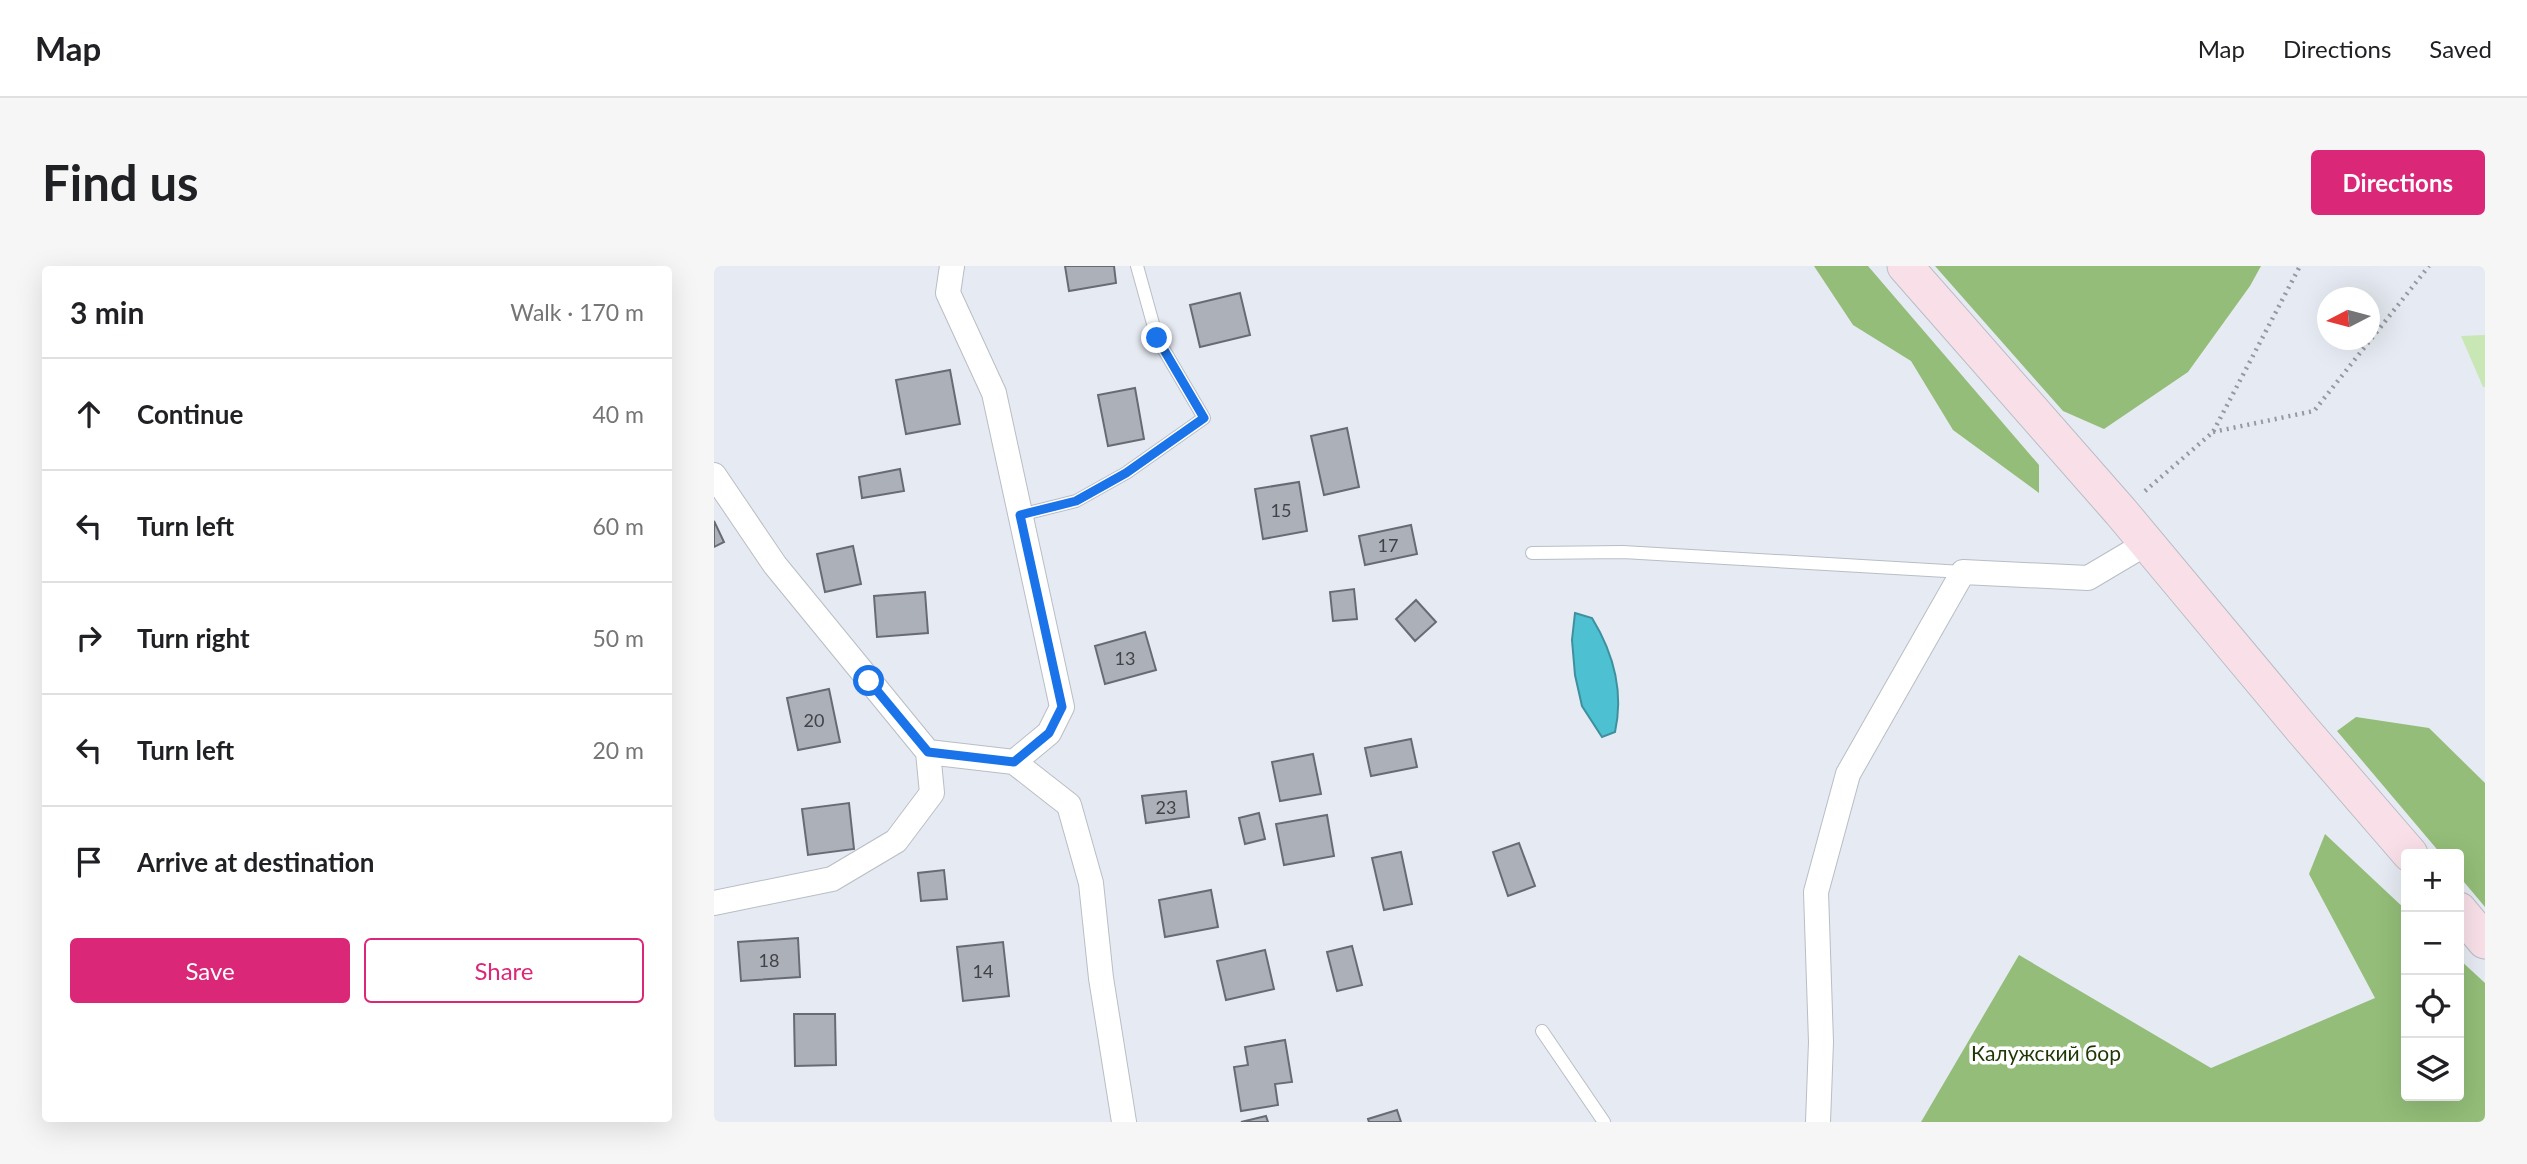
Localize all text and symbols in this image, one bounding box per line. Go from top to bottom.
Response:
text: Map [35,28,101,68]
text: Map [2198,34,2245,63]
text: Directions [2283,34,2391,63]
text: Saved [2429,34,2492,63]
button: Directions [2311,150,2485,215]
text: Find us [42,153,199,211]
north arrow [2317,287,2380,350]
text: 3 min [70,294,144,330]
text: Walk · 170 m [510,298,644,326]
route end [1141,322,1172,353]
icon: ahead [70,395,108,433]
text: Continue [137,398,243,430]
text: 40 m [593,400,644,428]
house number: 15 [1271,499,1291,521]
icon: left [70,507,108,545]
text: Turn left [137,510,234,542]
text: 60 m [593,512,644,540]
house number: 17 [1378,534,1398,556]
icon: right [70,619,108,657]
text: Turn right [137,622,250,654]
text: 50 m [593,624,644,652]
house number: 13 [1115,647,1135,669]
route start [853,665,884,696]
house number: 20 [804,709,824,731]
icon: left [70,731,108,769]
text: Turn left [137,734,234,766]
text: 20 m [593,736,644,764]
house number: 23 [1156,796,1176,818]
icon: arrive [70,843,108,881]
text: Arrive at destination [137,846,374,878]
map controls [2401,849,2464,1101]
button: + [2401,849,2464,912]
button: − [2401,912,2464,975]
button: Save [70,938,350,1003]
button: Share [364,938,644,1003]
house number: 18 [759,949,779,971]
house number: 14 [973,960,993,982]
button: locate [2401,975,2464,1038]
button: layers [2401,1038,2464,1101]
park label: Калужский бор [1971,1040,2121,1065]

